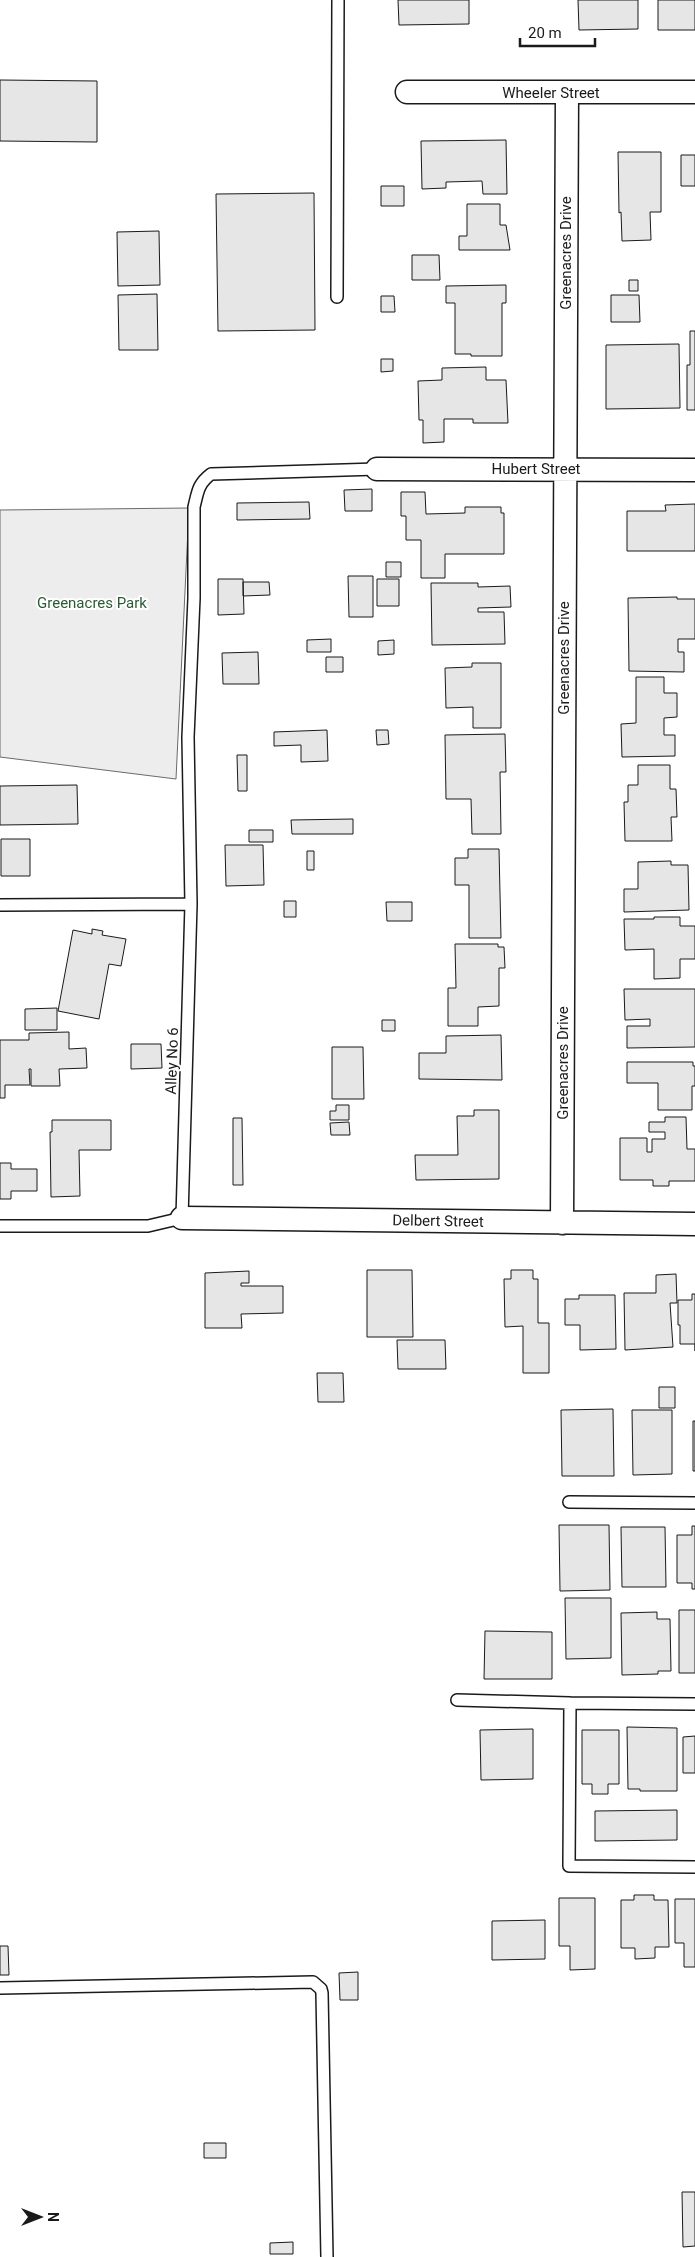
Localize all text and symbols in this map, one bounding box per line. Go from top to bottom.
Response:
scale bar [520,15,595,47]
text: 20 m [528,24,562,42]
street label: Wheeler Street [502,84,600,102]
street label: Greenacres Drive [557,196,575,310]
street label: Hubert Street [492,460,581,478]
park label: Greenacres Park [37,594,147,612]
street label: Greenacres Drive [555,601,573,715]
street label: Greenacres Drive [554,1006,572,1120]
street label: Alley No 6 [162,1027,182,1095]
street label: Delbert Street [392,1211,484,1231]
north arrow [15,2192,65,2242]
text: N [45,2212,61,2222]

